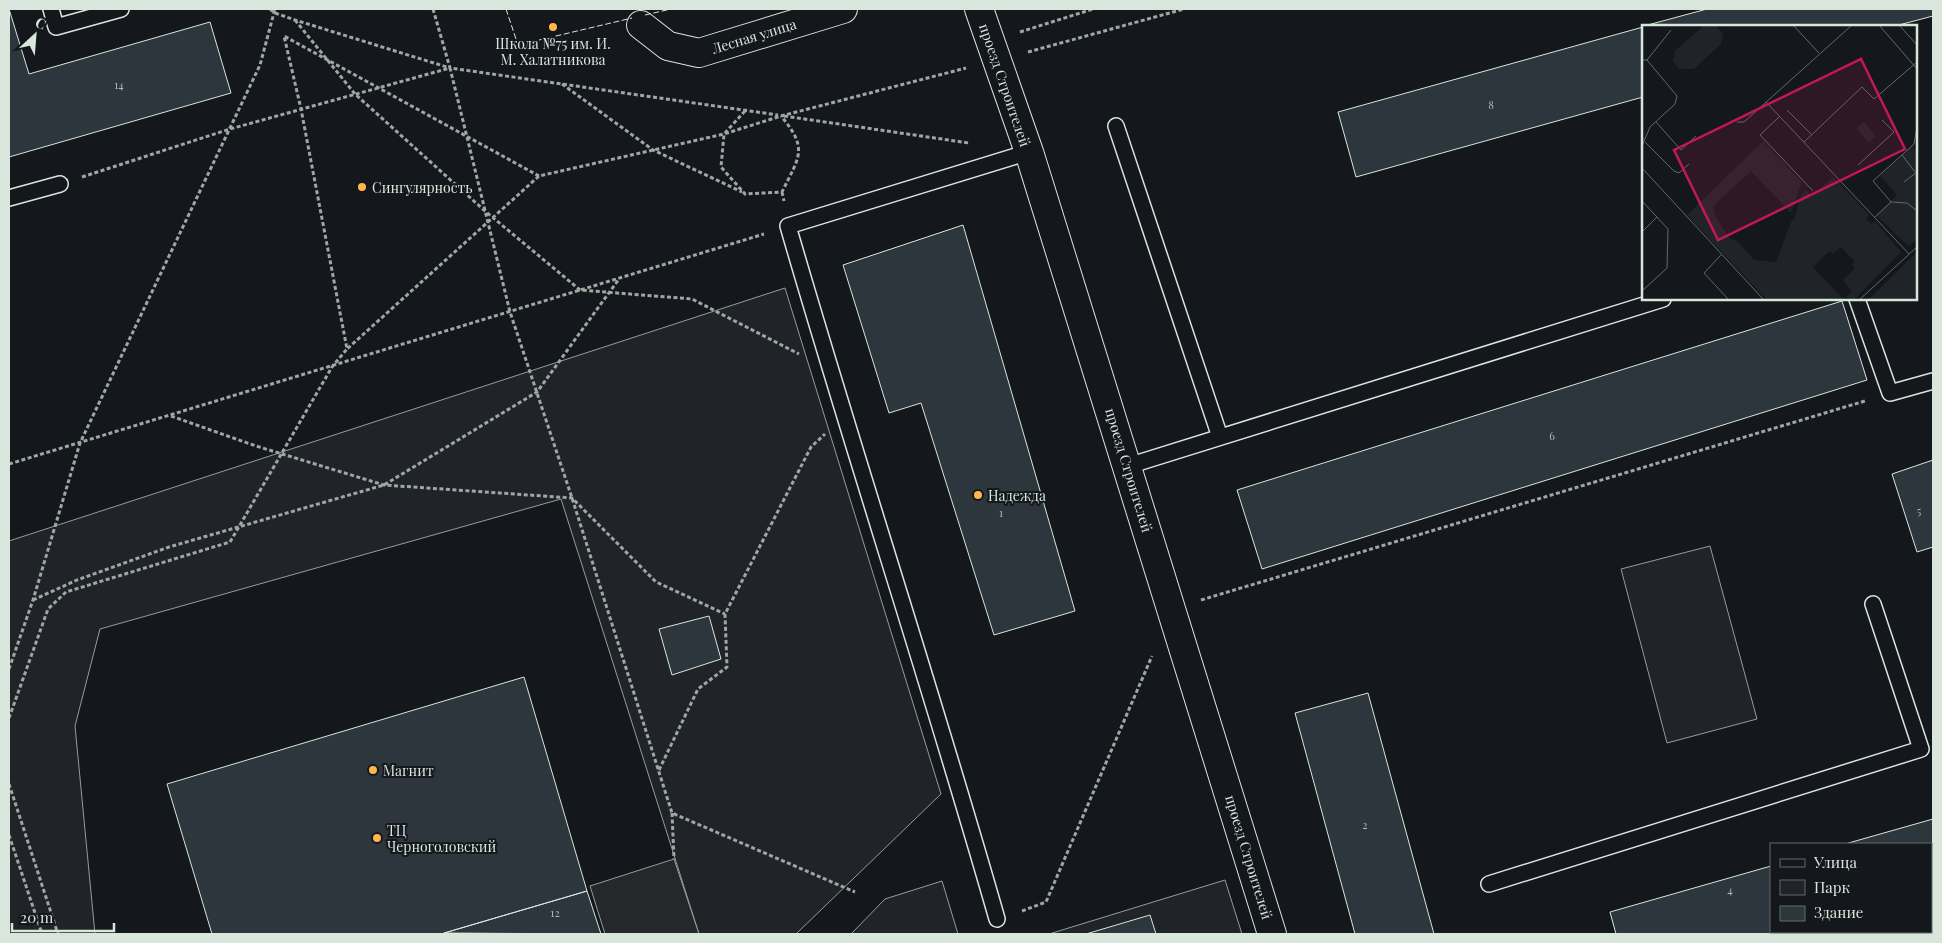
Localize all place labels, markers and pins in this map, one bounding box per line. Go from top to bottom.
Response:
marker: Школа №75 им. И. М. Халатникова [547,21,559,33]
place label: Школа №75 им. И. М. Халатникова [495,34,611,69]
place label: Сингулярность [372,178,473,197]
marker: Сингулярность [356,181,368,193]
place label: Надежда [988,486,1046,505]
marker: Надежда [972,489,984,501]
place label: Магнит [383,761,434,780]
marker: Магнит [367,764,379,776]
place label: ТЦ Черноголовский [387,821,497,856]
marker: ТЦ Черноголовский [371,832,383,844]

